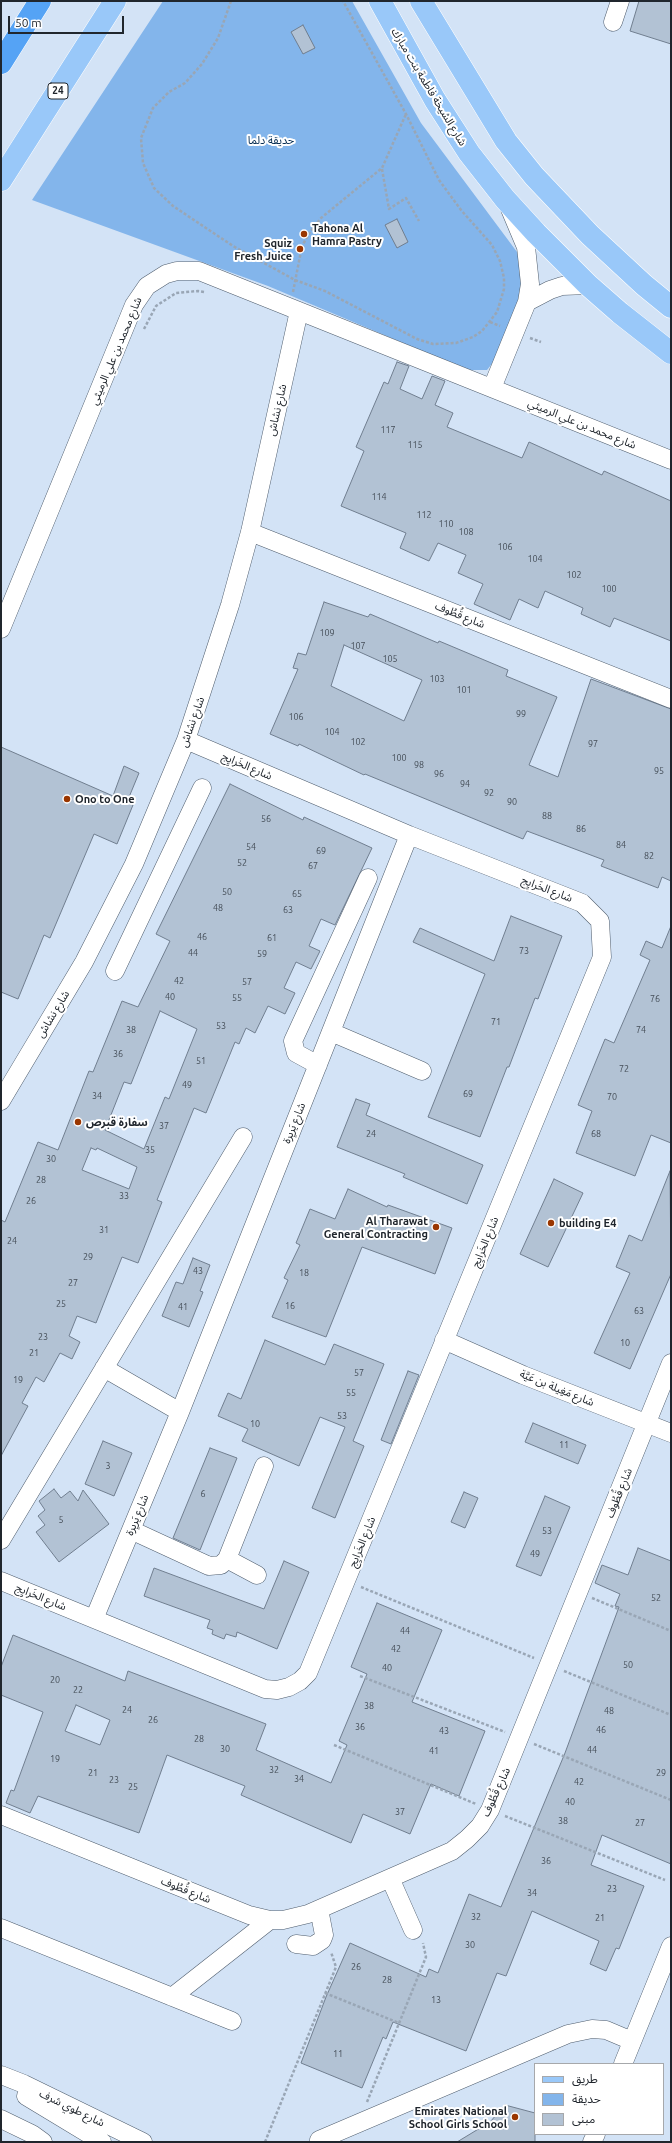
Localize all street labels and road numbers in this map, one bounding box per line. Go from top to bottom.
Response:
street label: شارع الشيخة فاطمة بنت مبارك [389,26,469,148]
road number: 24 [48,83,68,99]
street label: شارع محمد بن علي الرميثي [87,295,145,407]
street label: شارع نشاش [265,383,289,437]
street label: شارع محمد بن علي الرميثي [526,396,638,452]
street label: شارع قُطُوف [433,599,487,631]
street label: شارع نشاش [177,695,207,749]
street label: شارع الخَرايِج [220,749,274,783]
street label: شارع الخَرايِج [520,873,574,905]
street label: شارع نشاش [34,988,72,1040]
street label: شارع يَريِرة [280,1101,308,1145]
street label: شارع الخَرايِج [469,1215,501,1269]
street label: شارع مَغِيلة بن عَيَّة [518,1367,596,1409]
street label: شارع قُطُوف [603,1466,635,1520]
street label: شارع يَريِرة [123,1493,151,1537]
street label: شارع الخَرايِج [346,1515,378,1569]
street label: شارع الخَرايِج [14,1581,68,1613]
street label: شارع قُطُوف [479,1765,513,1819]
street label: شارع قُطُوف [159,1874,213,1906]
street label: شارع طوي شرف [37,2087,107,2129]

